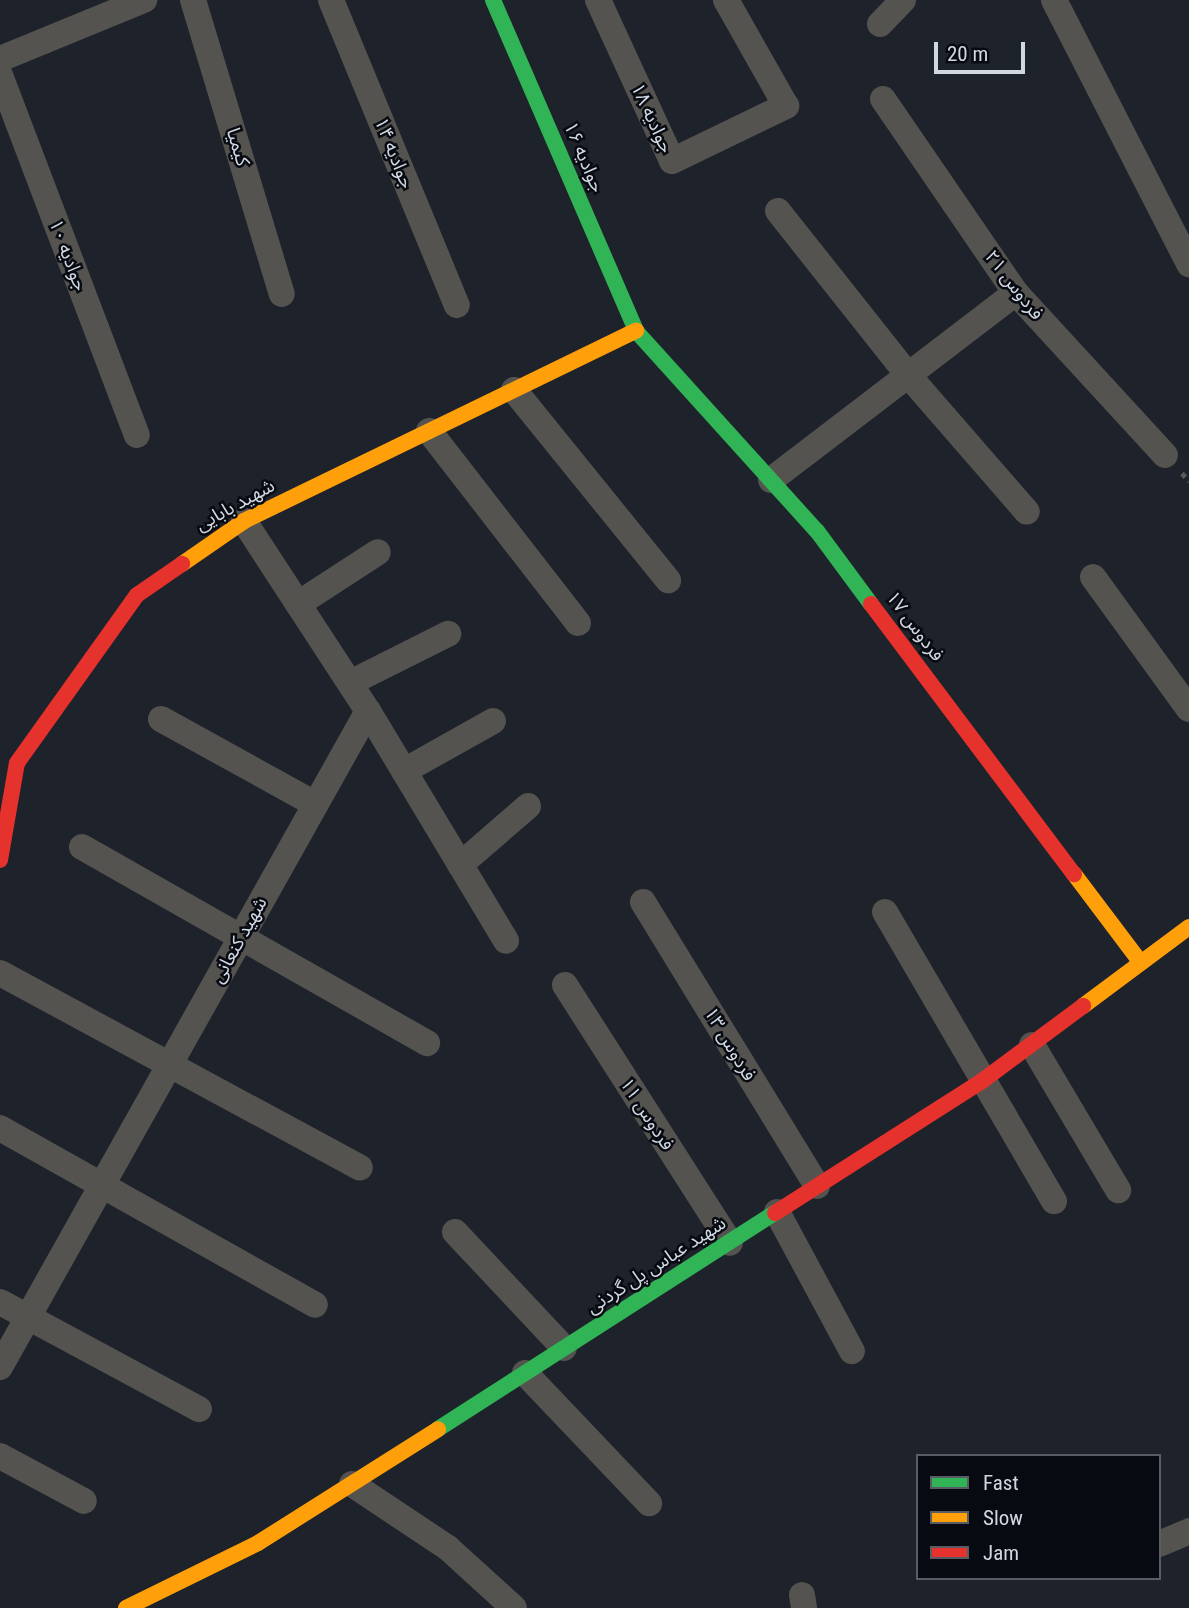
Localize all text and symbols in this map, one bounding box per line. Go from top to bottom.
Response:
scale bar [937,28,1028,72]
text: 20 m [947,42,988,66]
street label: جوادیه ۱۸ [626,79,678,157]
street label: جوادیه ۱۴ [369,114,419,192]
street label: جوادیه ۱۶ [559,118,609,196]
street label: کیمیا [221,125,255,169]
street label: جوادیه ۱۰ [44,216,92,294]
street label: فردوس ۲۱ [980,246,1048,324]
street label: شهید بابایی [191,474,279,536]
street label: فردوس ۱۷ [881,586,949,666]
street label: شهید کنعانی [206,893,272,987]
street label: فردوس ۱۳ [699,1003,761,1085]
street label: فردوس ۱۱ [615,1073,679,1155]
street label: شهید عباس پل گردنی [582,1211,730,1319]
legend [916,1454,1161,1580]
text: Fast [983,1471,1019,1495]
text: Slow [983,1506,1023,1530]
text: Jam [983,1541,1019,1565]

